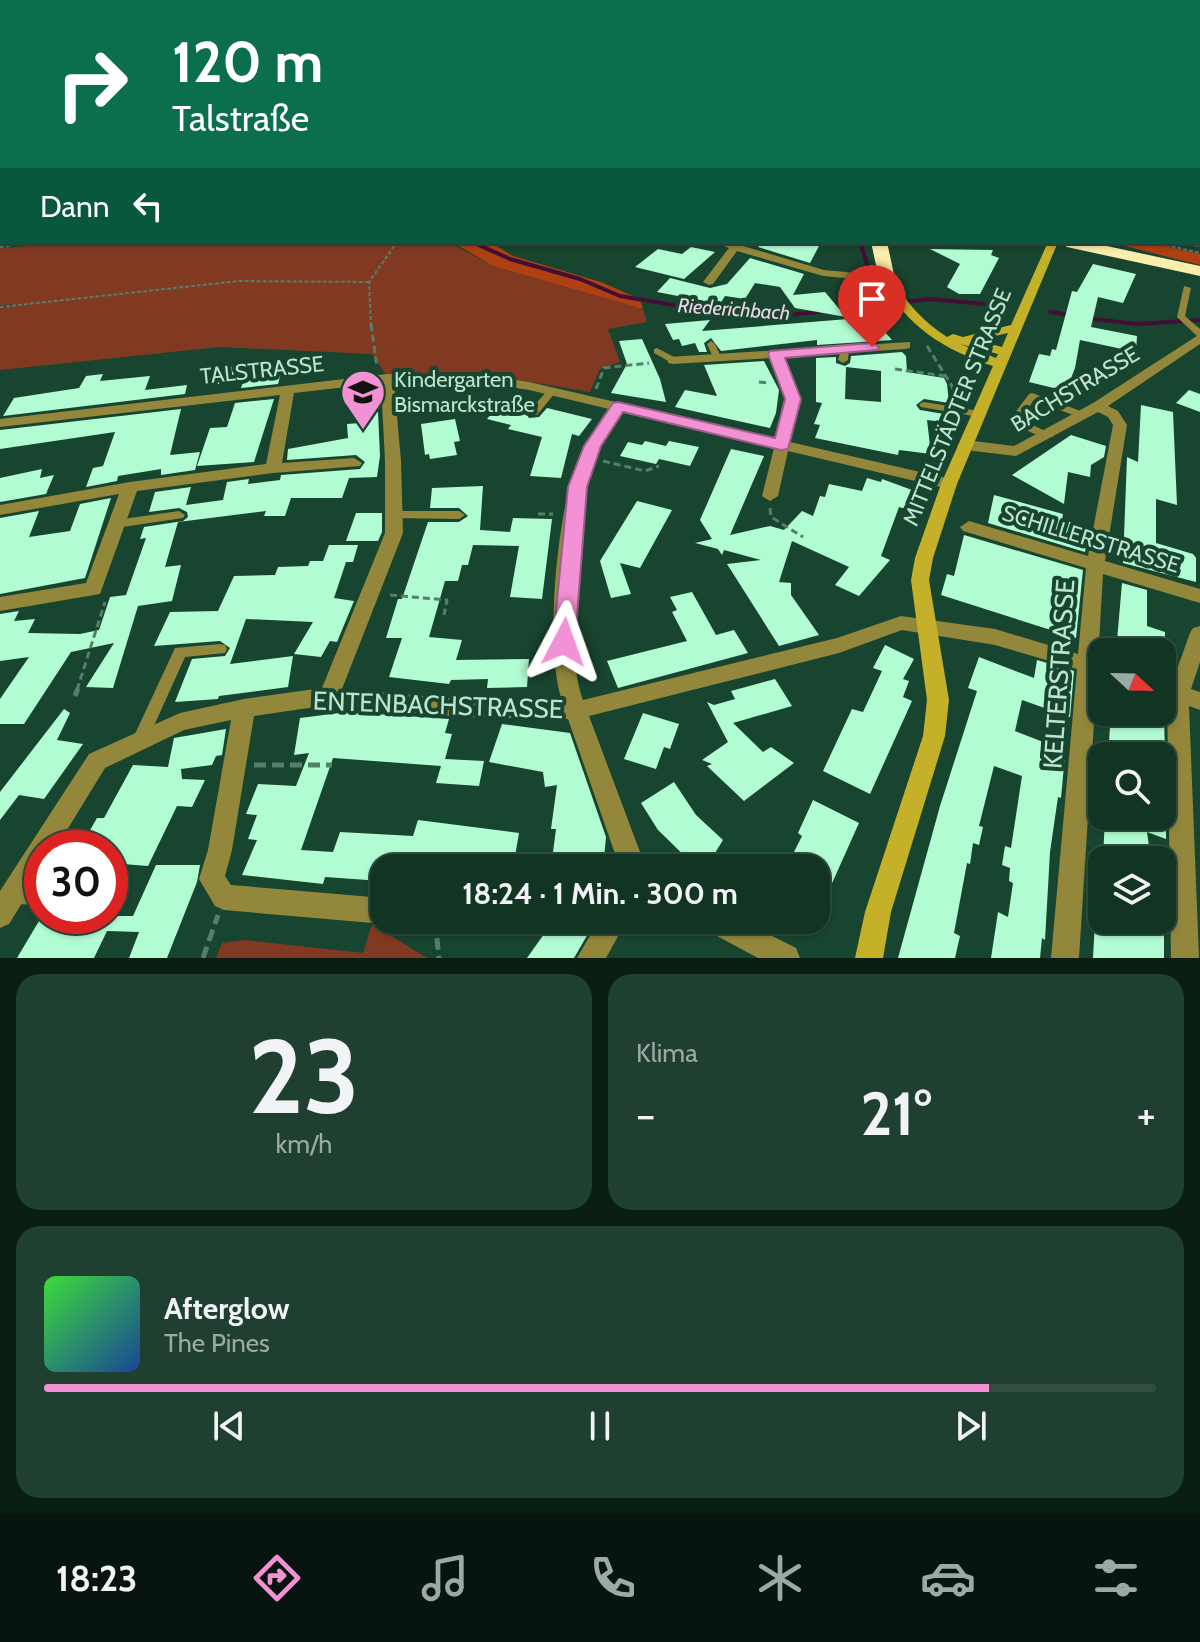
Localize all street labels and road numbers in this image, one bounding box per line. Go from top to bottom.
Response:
street label: MITTELSTÄDTER STRASSE [897,284,1017,530]
street label: BACHSTRASSE [1006,340,1144,438]
street label: TALSTRASSE [199,350,325,390]
street label: SCHILLERSTRASSE [999,499,1183,579]
street label: KELTERSTRASSE [1036,578,1082,770]
street label: ENTENBACHSTRASSE [312,685,564,725]

